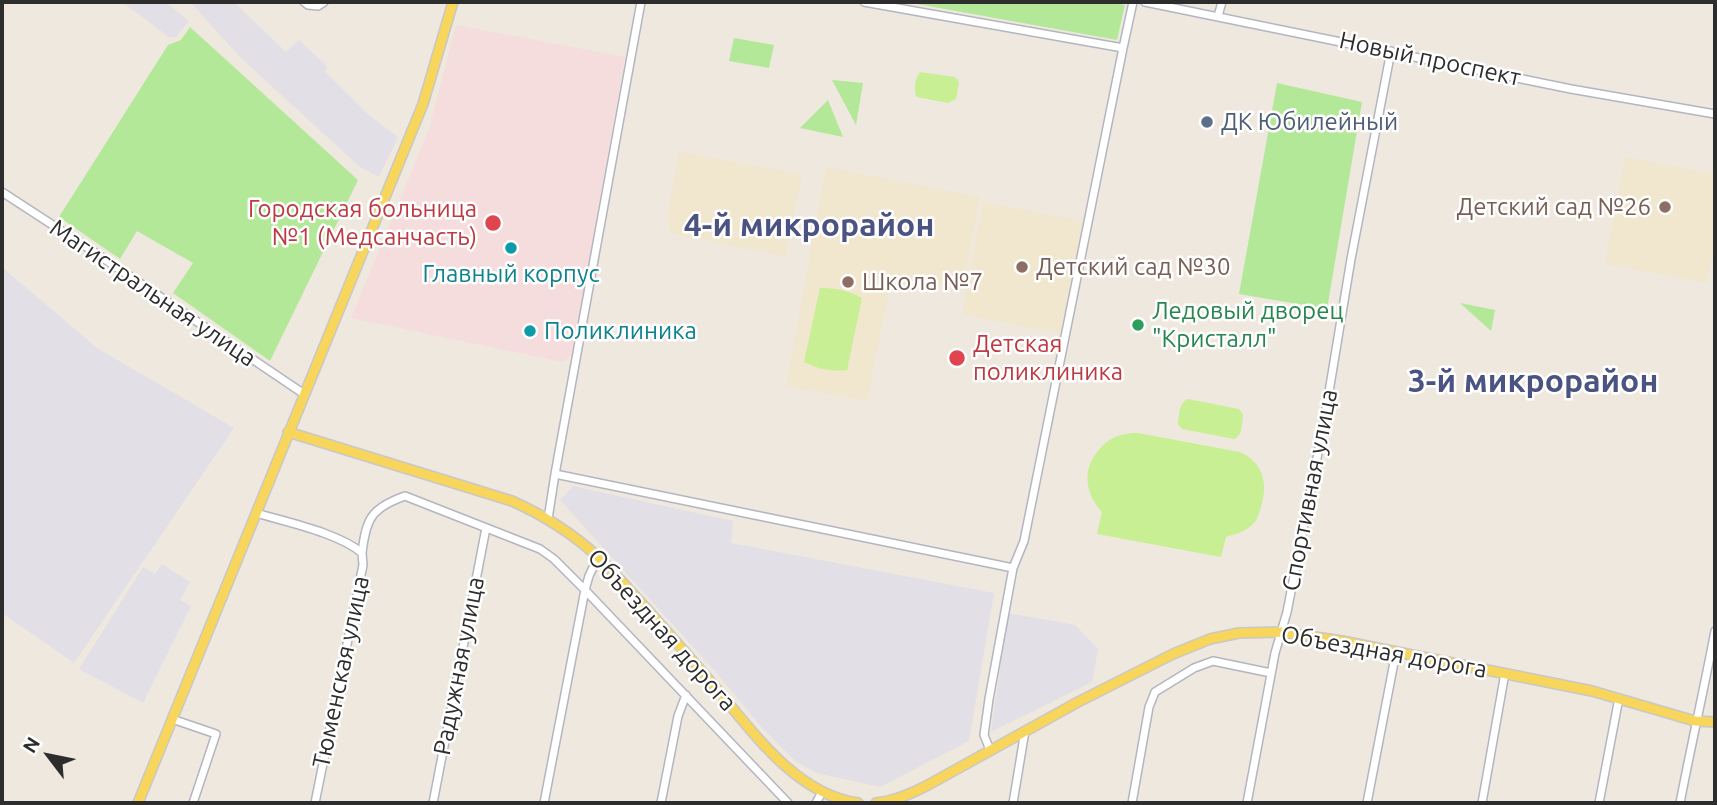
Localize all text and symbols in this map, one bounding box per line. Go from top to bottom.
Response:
street label: Новый проспект [1337,26,1523,92]
place label: ДК Юбилейный [1221,108,1398,136]
marker: ДК Юбилейный [1199,114,1215,130]
place label: Детский сад №26 [1456,193,1651,221]
place label: Городская больница №1 (Медсанчасть) [248,195,477,251]
marker: Детский сад №26 [1657,199,1673,215]
district label: 4-й микрорайон [684,206,934,244]
street label: Магистральная улица [44,213,262,373]
marker: Городская больница №1 (Медсанчасть) [483,213,503,233]
marker: Главный корпус [503,240,519,256]
place label: Детский сад №30 [1036,253,1231,281]
marker: Детский сад №30 [1014,259,1030,275]
place label: Главный корпус [422,260,600,288]
place label: Школа №7 [862,268,983,296]
marker: Школа №7 [840,274,856,290]
place label: Ледовый дворец "Кристалл" [1152,297,1343,353]
place label: Поликлиника [544,317,697,345]
marker: Ледовый дворец "Кристалл" [1130,317,1146,333]
marker: Поликлиника [522,323,538,339]
place label: Детская поликлиника [973,330,1123,386]
marker: Детская поликлиника [947,348,967,368]
district label: 3-й микрорайон [1408,362,1658,400]
street label: Спортивная улица [1276,387,1344,593]
street label: Объездная дорога [582,543,742,717]
street label: Тюменская улица [307,573,375,771]
street label: Радужная улица [428,574,490,758]
street label: Объездная дорога [1279,620,1489,684]
north arrow [14,721,84,791]
text: N [18,733,44,757]

